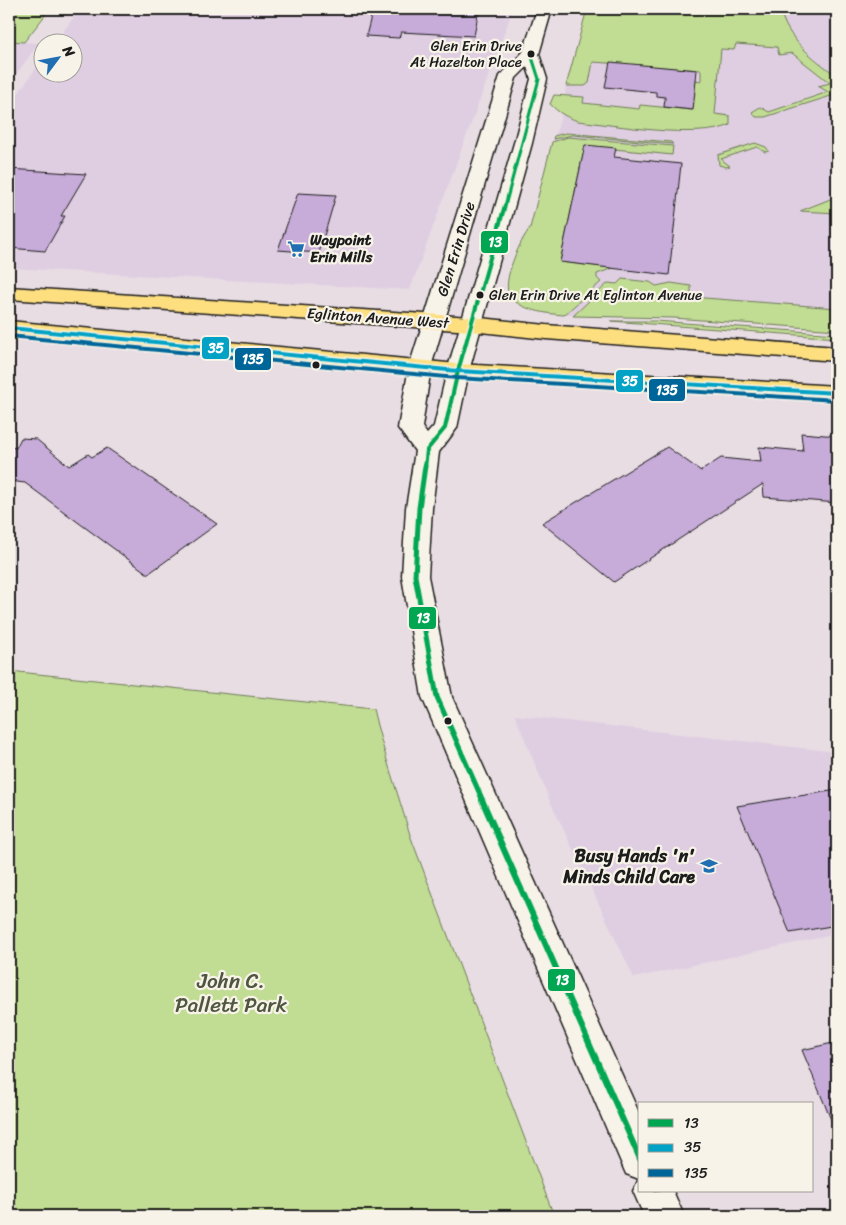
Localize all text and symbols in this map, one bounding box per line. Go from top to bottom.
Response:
north arrow [32,32,82,82]
place label: Glen Erin Drive At Hazelton Place [409,34,522,75]
text: N [55,40,82,62]
marker: Glen Erin Drive At Hazelton Place [526,49,536,59]
street label: Glen Erin Drive [429,198,483,300]
place label: Waypoint Erin Mills [310,227,374,270]
line badge: 13 [480,230,509,254]
text: 13 [488,230,502,255]
supermarket icon: Waypoint Erin Mills [286,239,306,259]
place label: Glen Erin Drive At Eglinton Avenue [489,283,702,308]
marker: Glen Erin Drive At Eglinton Avenue [475,290,485,300]
street label: Eglinton Avenue West [306,300,451,336]
line badge: 35 [201,336,230,360]
text: 35 [207,336,225,361]
line badge: 135 [234,347,272,371]
text: 135 [242,347,265,372]
unlabelled marker [311,360,321,370]
line badge: 35 [615,369,644,393]
text: 35 [621,369,639,394]
line badge: 135 [648,378,686,402]
text: 135 [656,378,679,403]
line badge: 13 [408,606,437,630]
text: 13 [416,606,430,631]
unlabelled marker [443,716,453,726]
place label: Busy Hands 'n' Minds Child Care [562,840,695,893]
school or university icon: Busy Hands 'n' Minds Child Care [699,856,719,876]
park label: John C. Pallett Park [175,962,288,1024]
line badge: 13 [547,968,576,992]
text: 13 [555,968,569,993]
legend [638,1102,814,1192]
text: 13 [684,1110,699,1136]
text: 35 [684,1134,701,1160]
text: 135 [684,1160,708,1186]

